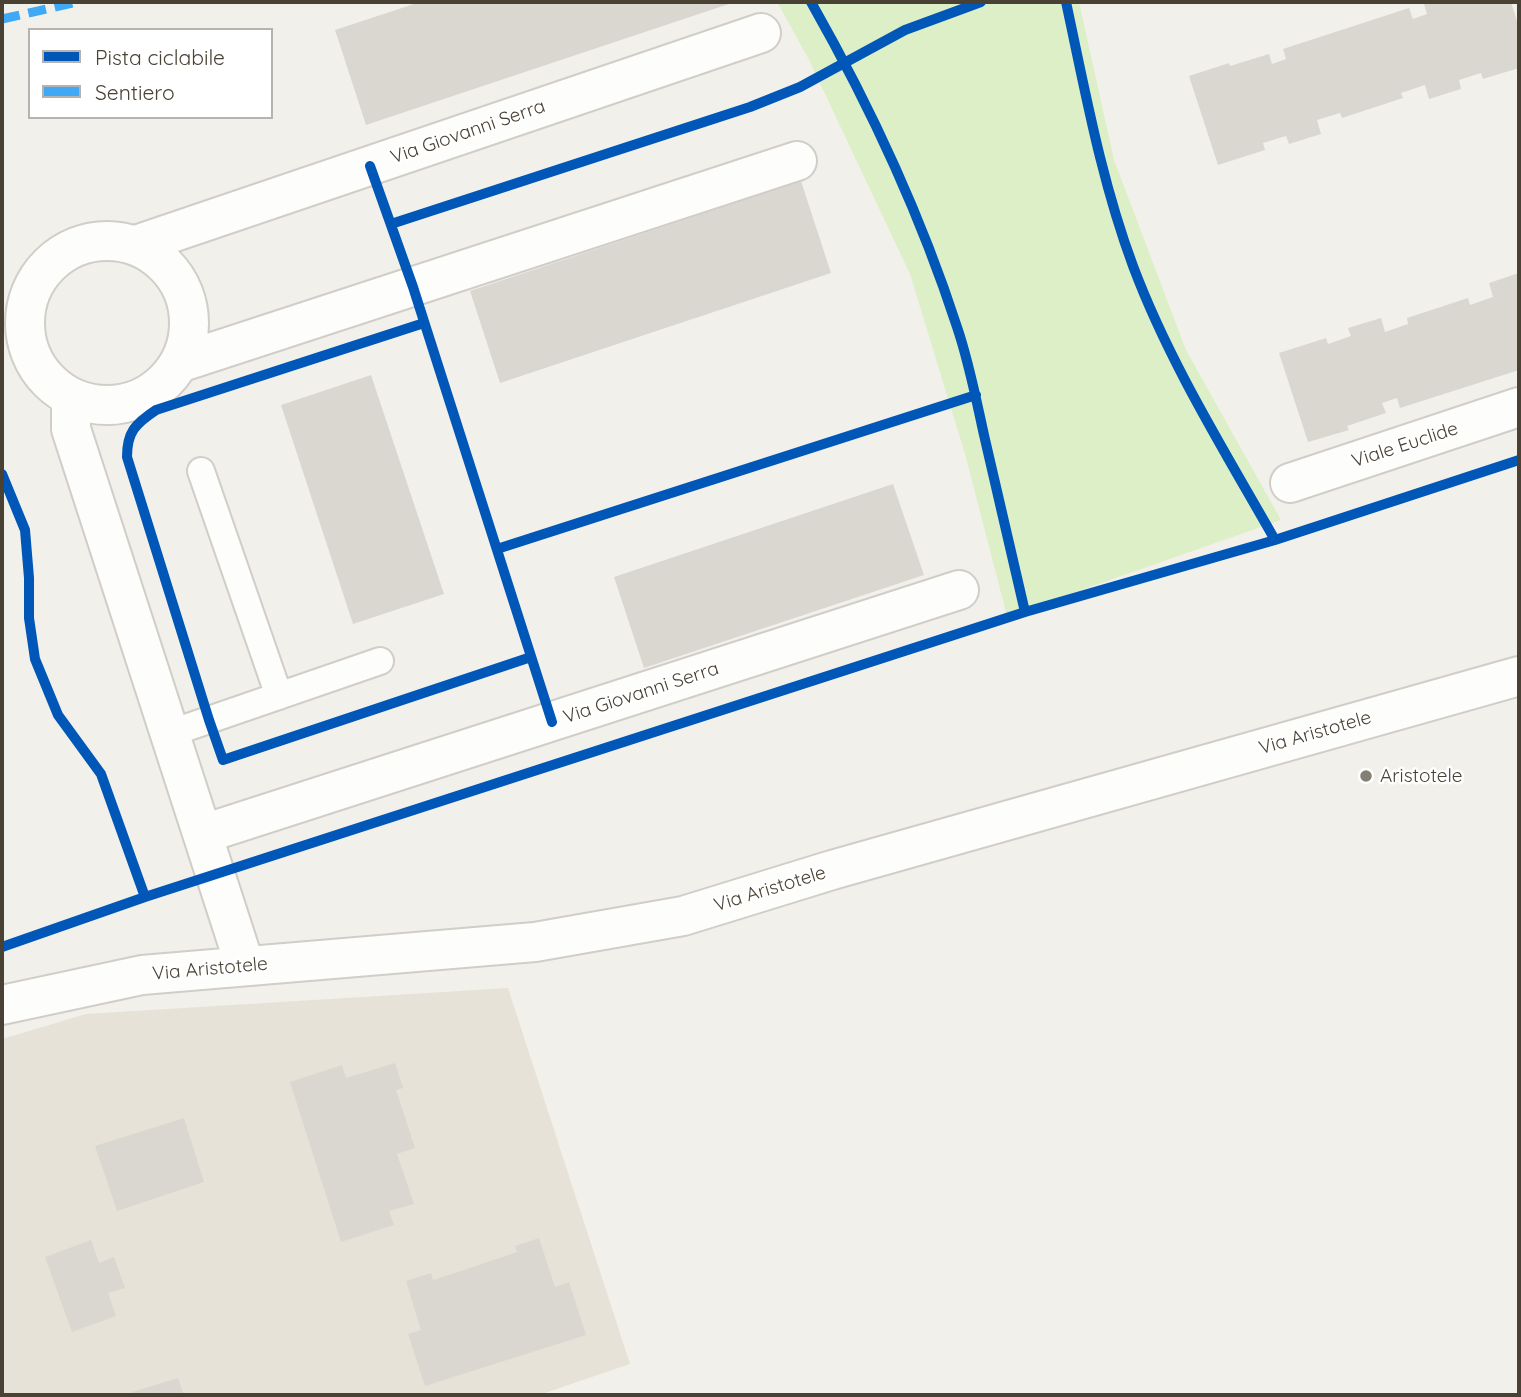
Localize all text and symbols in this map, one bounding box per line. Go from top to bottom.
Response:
legend [28,28,273,119]
text: Pista ciclabile [95,44,225,70]
text: Sentiero [95,79,175,105]
street label: Via Giovanni Serra [388,95,548,169]
street label: Viale Euclide [1349,417,1461,473]
street label: Via Giovanni Serra [560,657,722,729]
street label: Via Aristotele [1256,706,1374,760]
place label: Aristotele [1380,765,1462,787]
marker: Aristotele [1358,768,1374,784]
street label: Via Aristotele [711,861,829,917]
street label: Via Aristotele [151,953,269,985]

